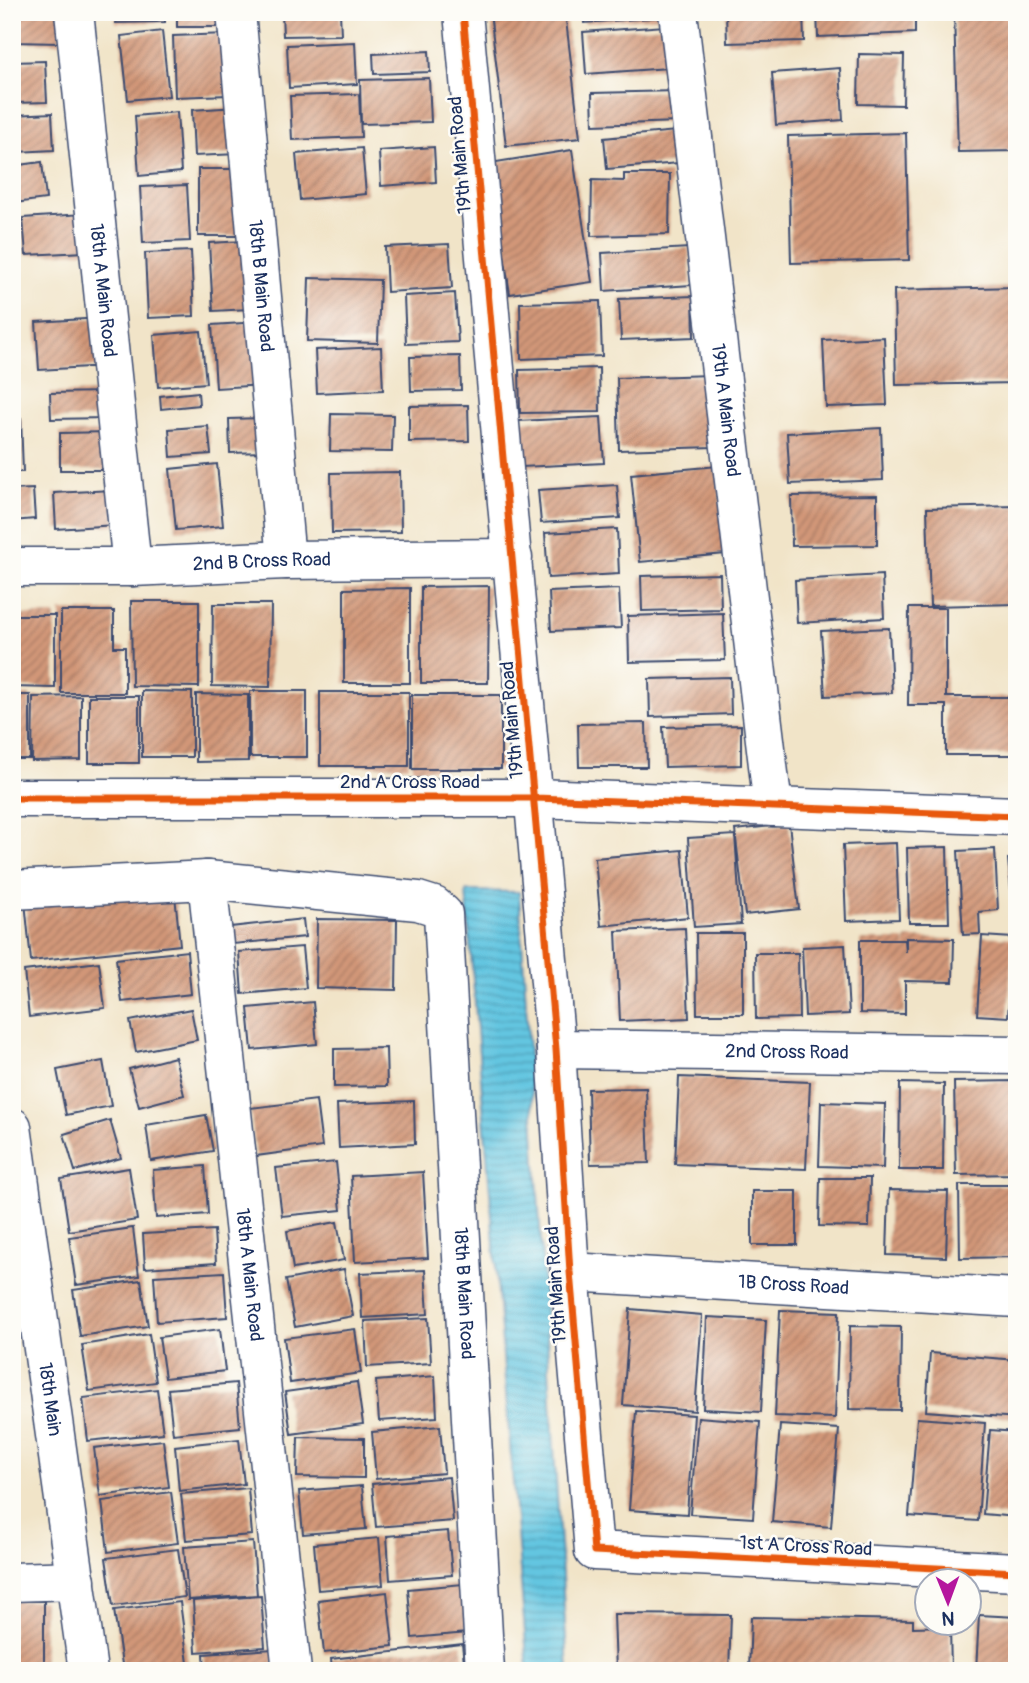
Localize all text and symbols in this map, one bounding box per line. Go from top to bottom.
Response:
street label: 19th Main Road [443,95,477,215]
street label: 18th B Main Road [243,219,279,353]
street label: 18th A Main Road [84,222,122,358]
street label: 19th A Main Road [706,342,745,478]
street label: 2nd B Cross Road [192,548,331,576]
street label: 19th Main Road [495,660,529,780]
street label: 2nd A Cross Road [340,770,480,794]
street label: 2nd Cross Road [725,1039,849,1065]
street label: 18th A Main Road [230,1207,269,1343]
street label: 19th Main Road [540,1225,572,1345]
street label: 18th B Main Road [448,1226,480,1360]
street label: 1B Cross Road [737,1270,850,1300]
street label: 18th Main [33,1361,67,1438]
street label: 1st A Cross Road [739,1531,873,1561]
north arrow [914,1568,984,1638]
text: N [942,1606,955,1630]

